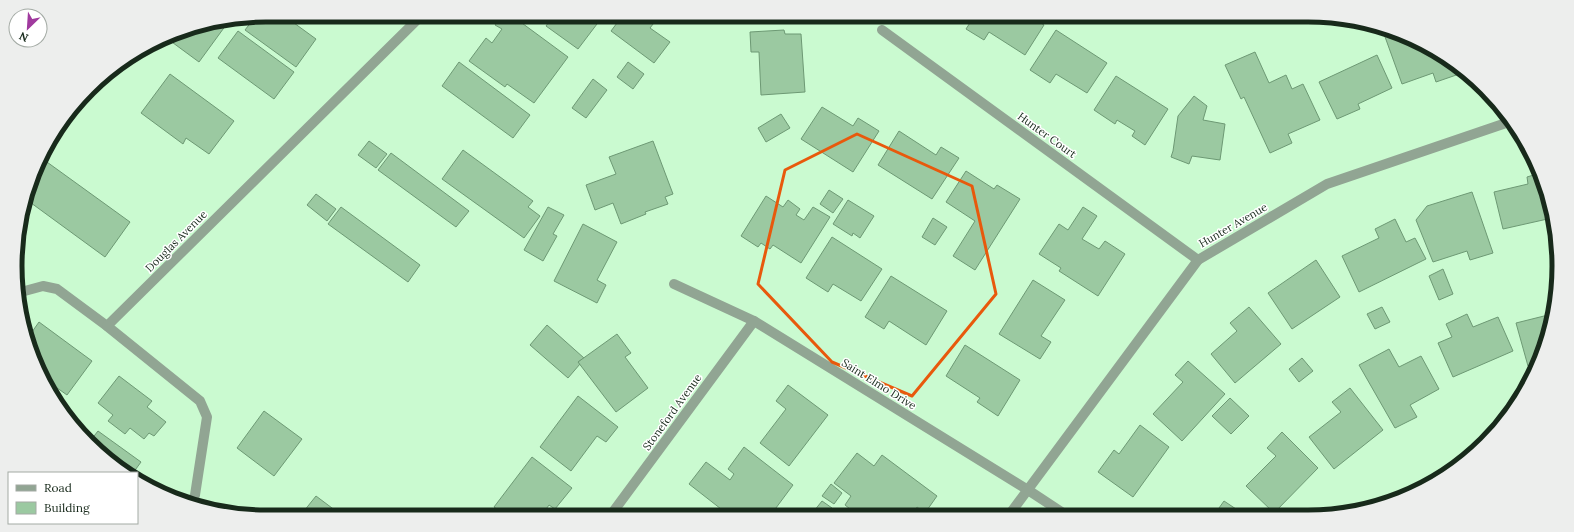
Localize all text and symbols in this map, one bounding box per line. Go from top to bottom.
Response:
north arrow [8,8,48,48]
text: N [17,29,31,45]
street label: Hunter Court [1015,109,1080,161]
street label: Hunter Avenue [1196,200,1270,250]
street label: Douglas Avenue [142,207,210,275]
street label: Saint Elmo Drive [839,355,919,413]
street label: Stoneford Avenue [640,371,704,453]
legend [8,472,138,524]
text: Road [44,480,72,495]
text: Building [44,500,90,515]

